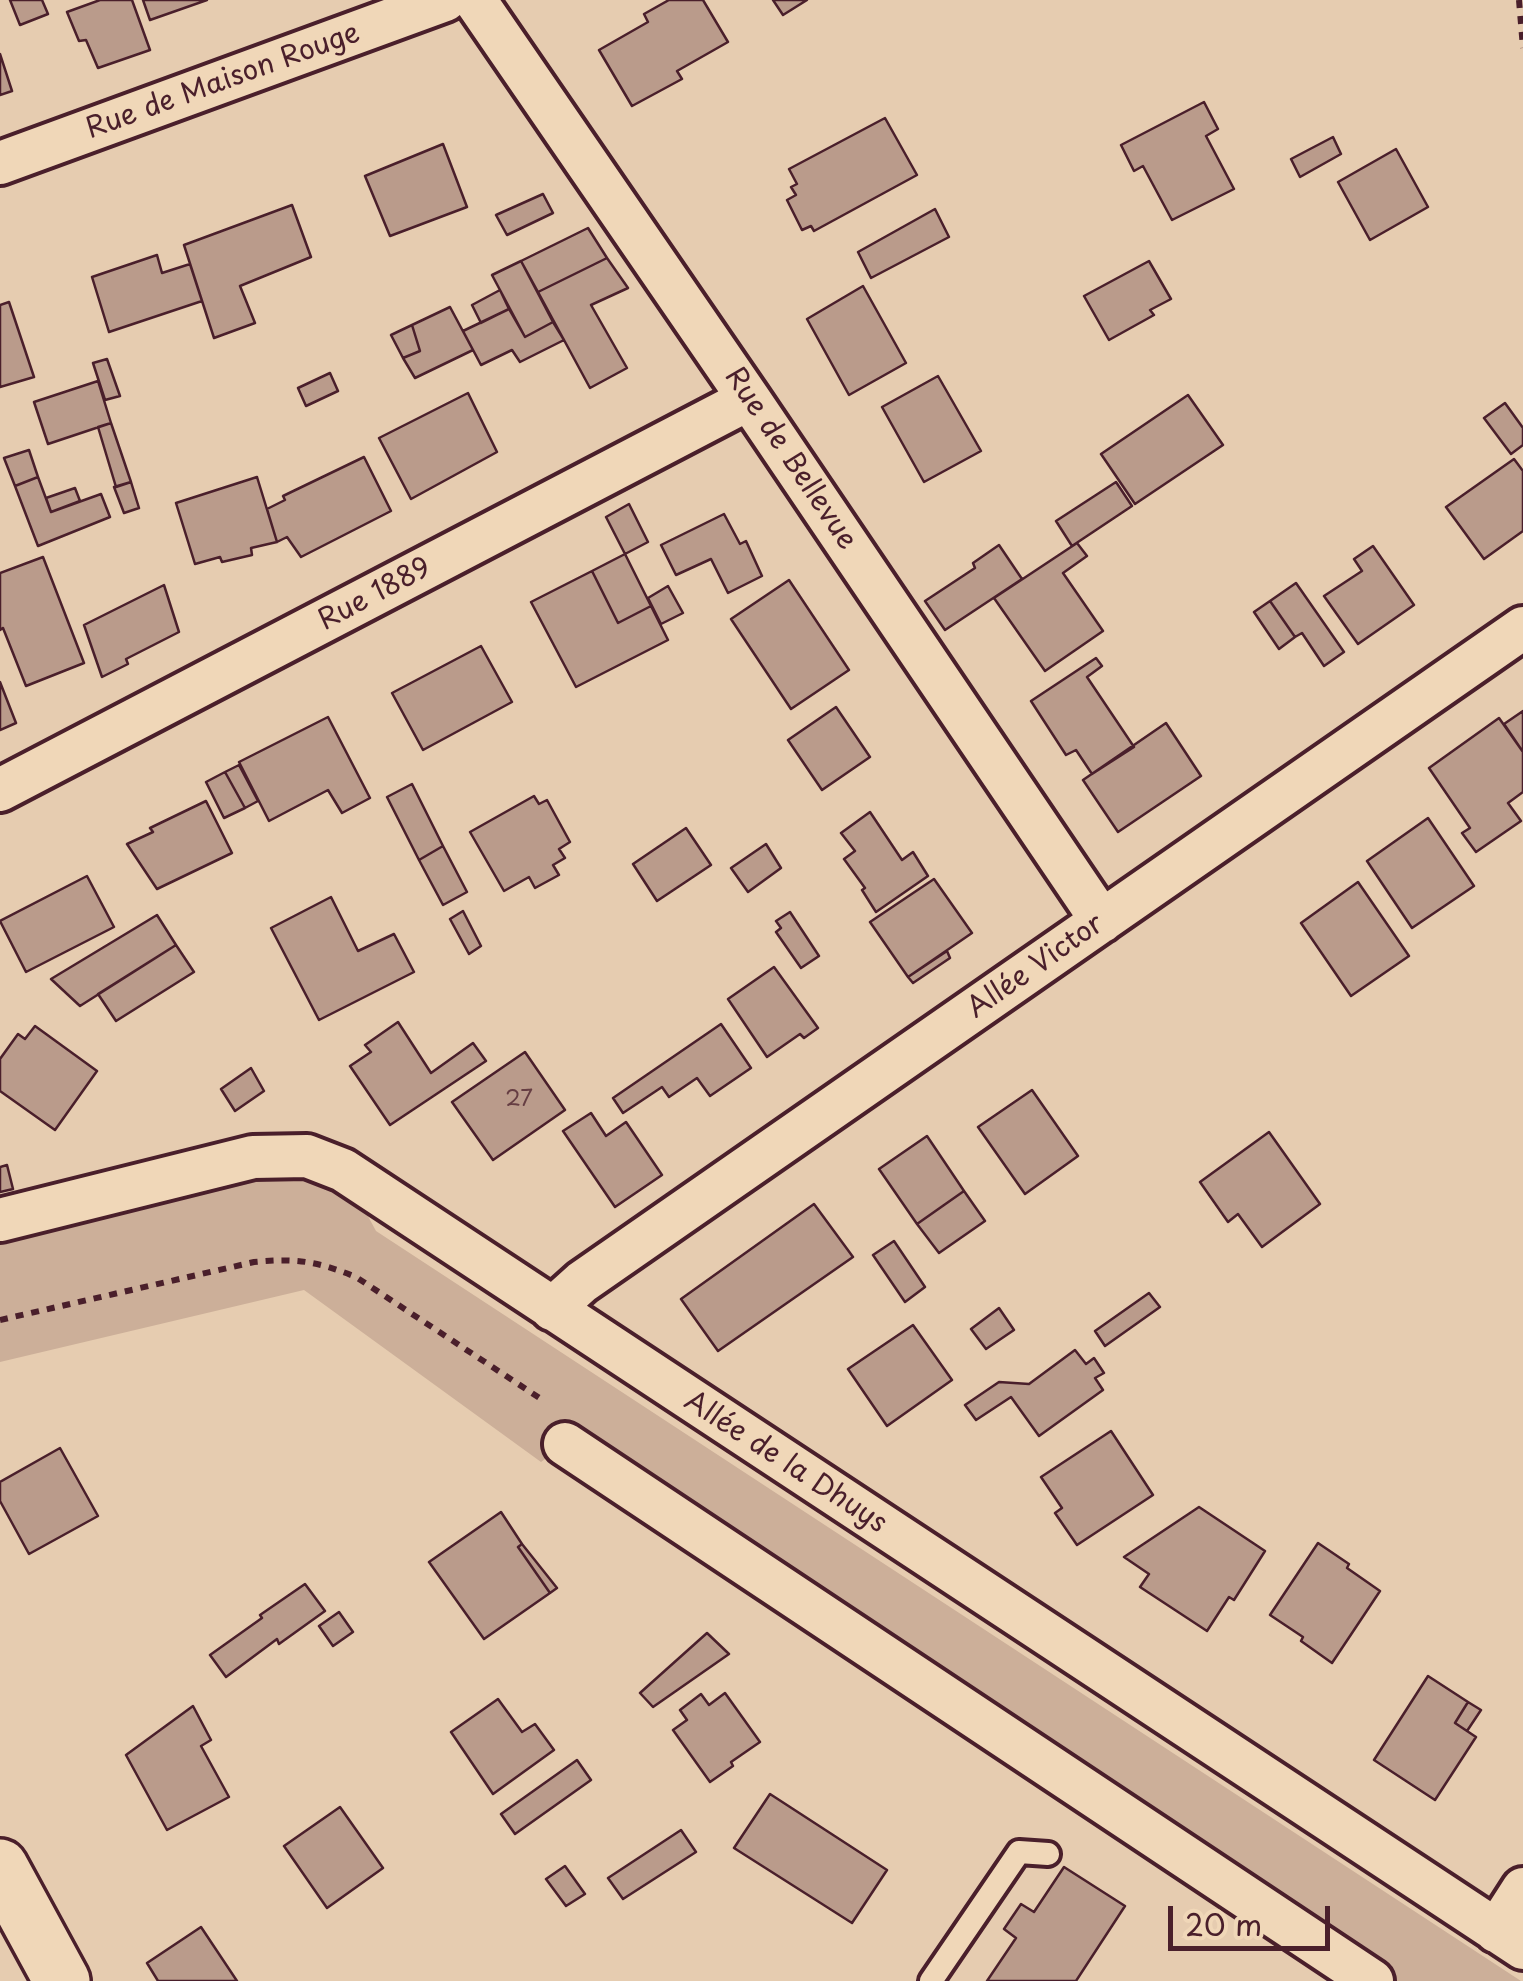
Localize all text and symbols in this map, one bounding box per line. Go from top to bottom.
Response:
street label: Rue de Maison Rouge [82,17,364,147]
street label: Rue de Bellevue [717,361,863,557]
street label: Rue 1889 [313,551,437,639]
street label: Allée Victor [961,908,1111,1026]
house number: 27 [505,1087,533,1113]
street label: Allée de la Dhuys [677,1385,893,1541]
scale bar [1173,1886,1336,1948]
text: 20 m [1185,1901,1262,1946]

